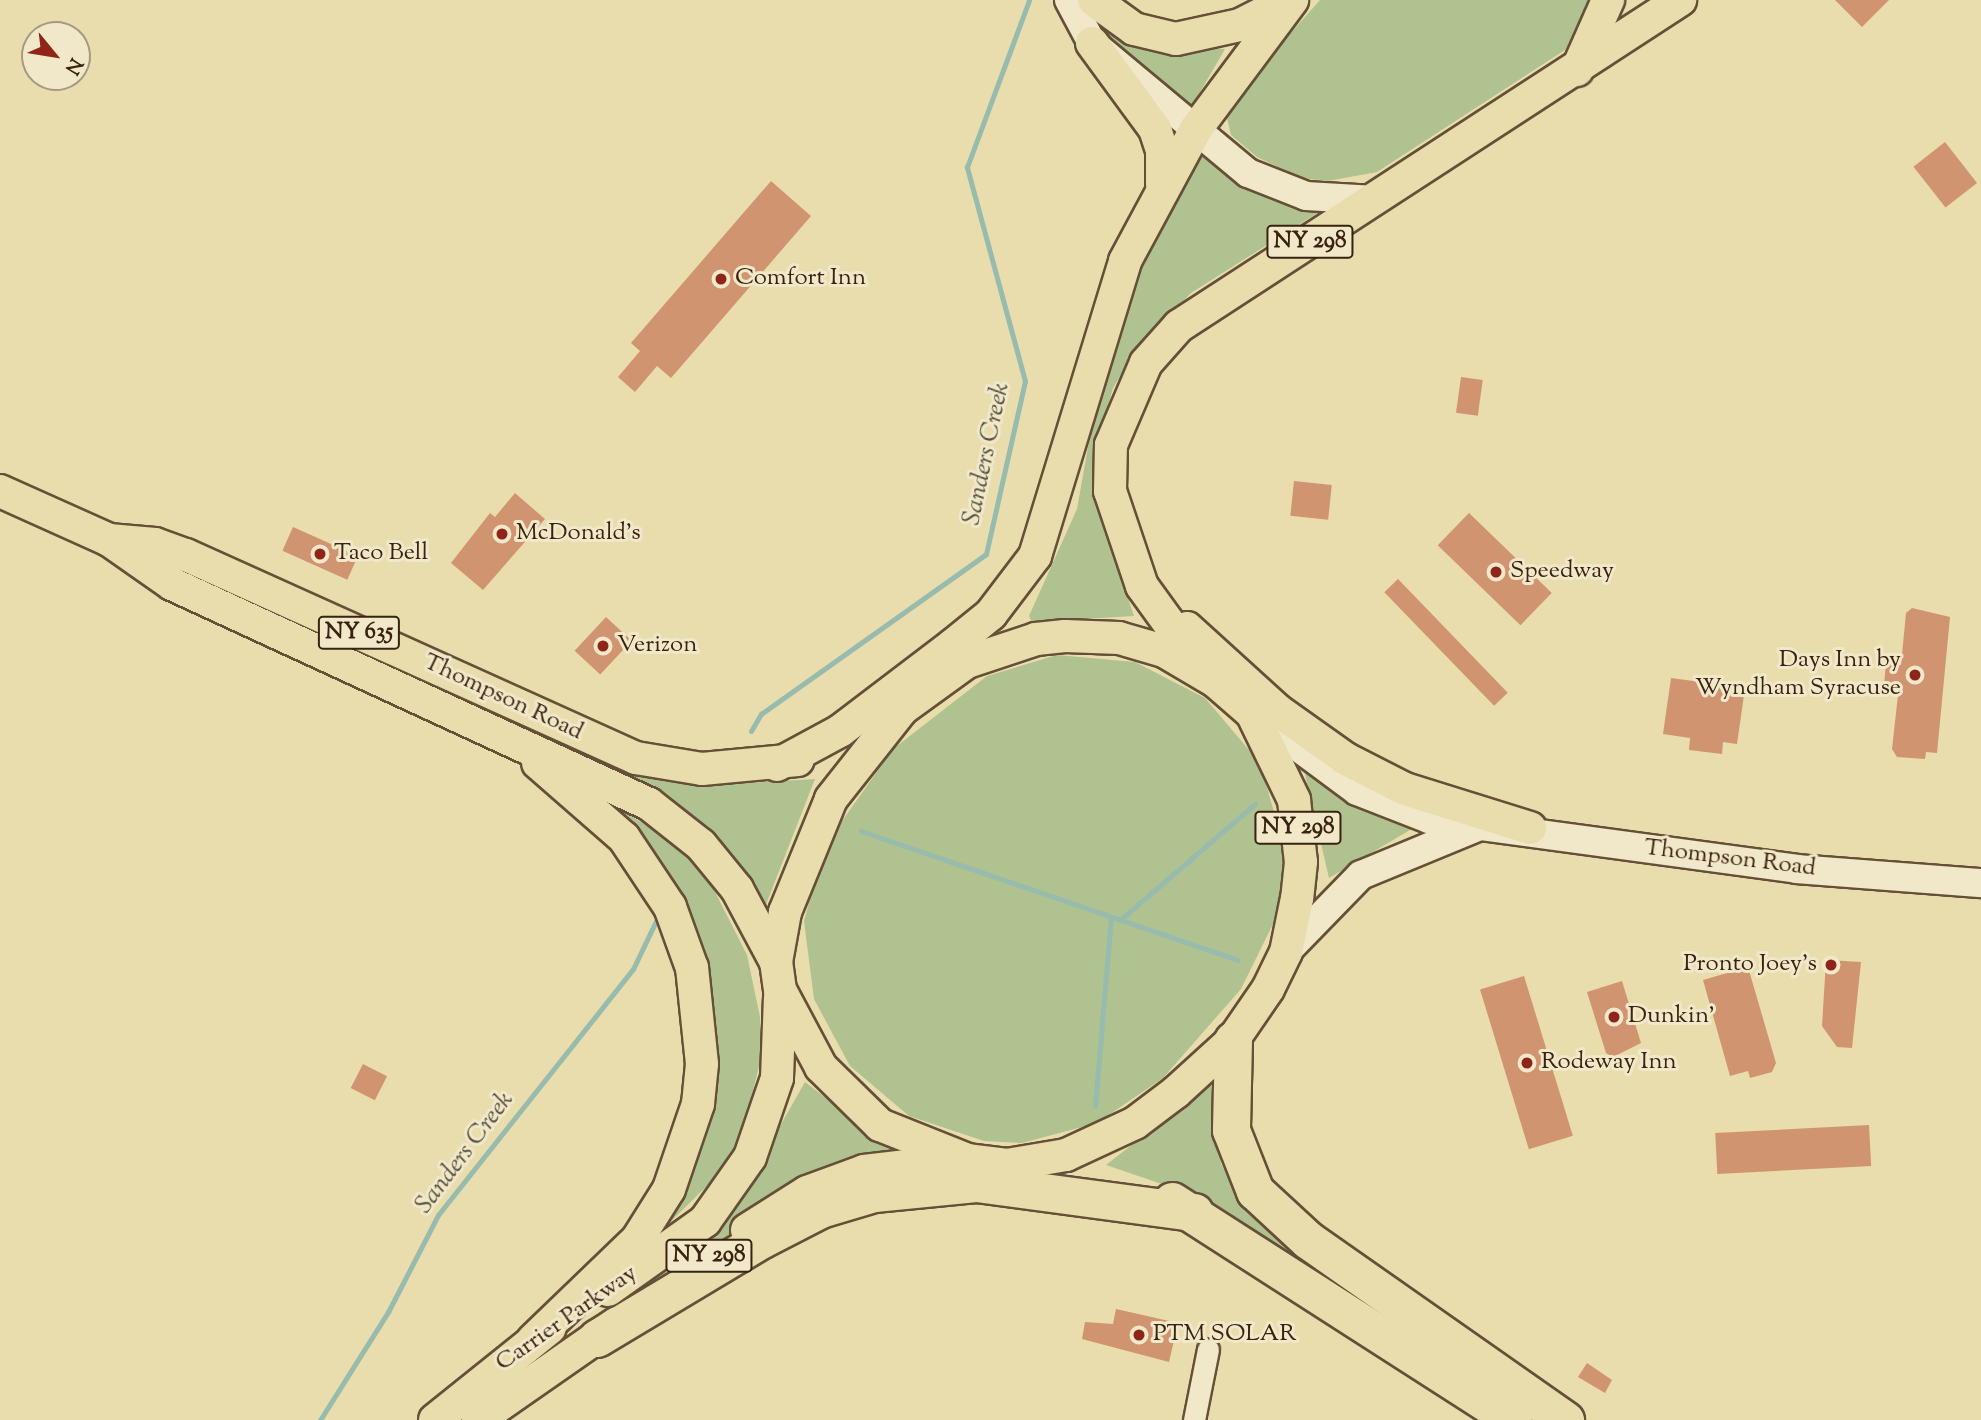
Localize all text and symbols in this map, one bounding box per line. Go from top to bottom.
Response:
north arrow [21,21,91,91]
text: N [57,52,88,79]
road number: NY 298 [1266,222,1354,262]
place label: Comfort Inn [735,265,866,293]
marker: Comfort Inn [713,271,729,287]
water label: Sanders Creek [957,380,1017,528]
place label: McDonald's [516,520,641,548]
marker: McDonald's [494,526,510,542]
place label: Taco Bell [334,540,428,568]
marker: Taco Bell [312,546,328,562]
place label: Speedway [1510,558,1614,586]
marker: Speedway [1488,564,1504,580]
road number: NY 635 [317,614,401,652]
place label: Verizon [617,632,697,660]
marker: Verizon [595,638,611,654]
place label: Days Inn by Wyndham Syracuse [1695,647,1901,703]
street label: Thompson Road [419,648,587,748]
marker: Days Inn by Wyndham Syracuse [1907,667,1923,683]
road number: NY 298 [1254,808,1342,848]
street label: Thompson Road [1643,834,1817,884]
place label: Pronto Joey's [1683,951,1817,979]
marker: Pronto Joey's [1823,957,1839,973]
place label: Dunkin' [1628,1003,1715,1031]
marker: Dunkin' [1606,1009,1622,1025]
place label: Rodeway Inn [1541,1049,1677,1077]
marker: Rodeway Inn [1519,1055,1535,1071]
water label: Sanders Creek [409,1086,521,1220]
road number: NY 298 [665,1236,753,1275]
street label: Carrier Parkway [491,1260,643,1378]
place label: PTM SOLAR [1153,1321,1297,1349]
marker: PTM SOLAR [1131,1327,1147,1343]

